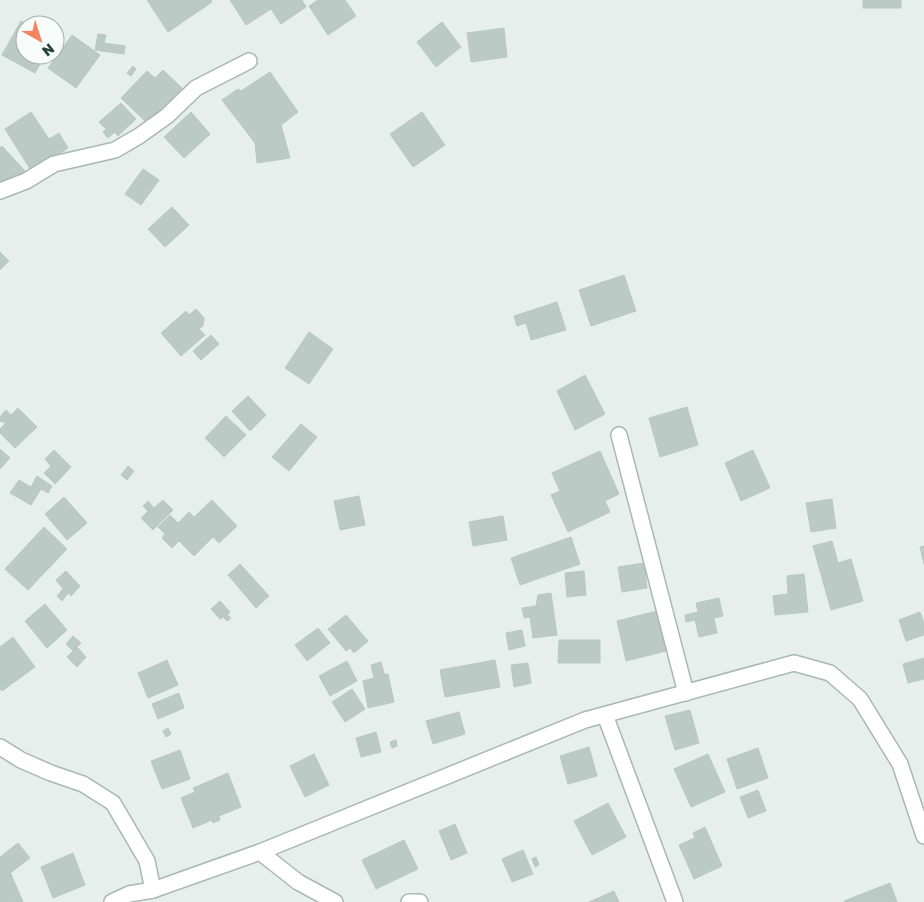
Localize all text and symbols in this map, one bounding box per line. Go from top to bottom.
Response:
north arrow [15,15,65,65]
text: N [39,41,58,60]

